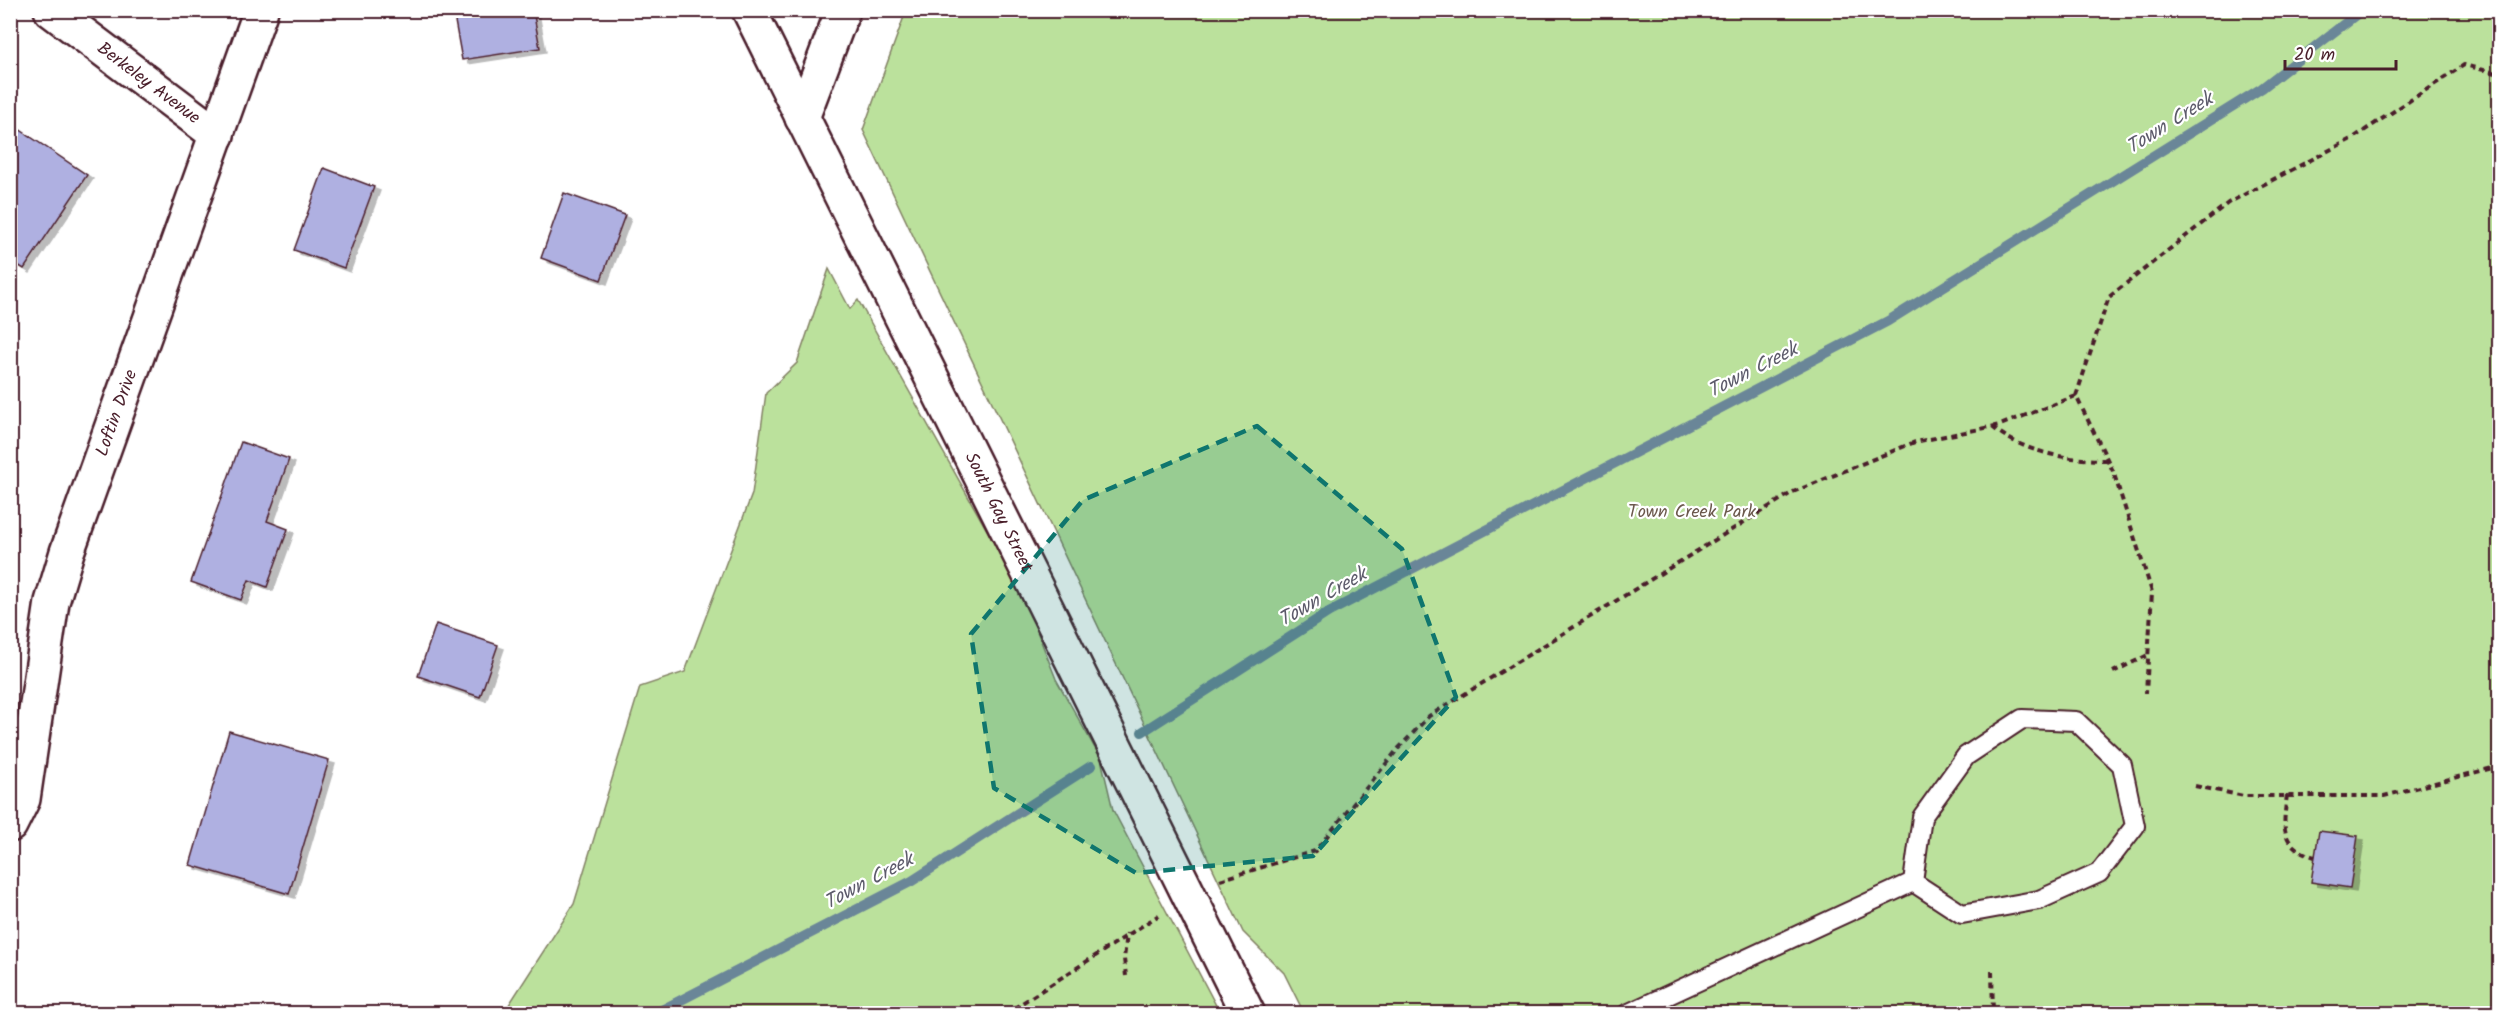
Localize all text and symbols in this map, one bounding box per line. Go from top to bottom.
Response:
scale bar [2285,33,2396,71]
street label: Berkeley Avenue [90,35,206,132]
text: 20 m [2294,41,2335,70]
water label: Town Creek [2120,83,2222,164]
water label: Town Creek [1702,333,1806,407]
street label: Loftin Drive [88,366,146,461]
street label: South Gay Street [957,447,1041,578]
park label: Town Creek Park [1628,498,1757,527]
water label: Town Creek [1273,558,1376,636]
water label: Town Creek [818,844,922,919]

